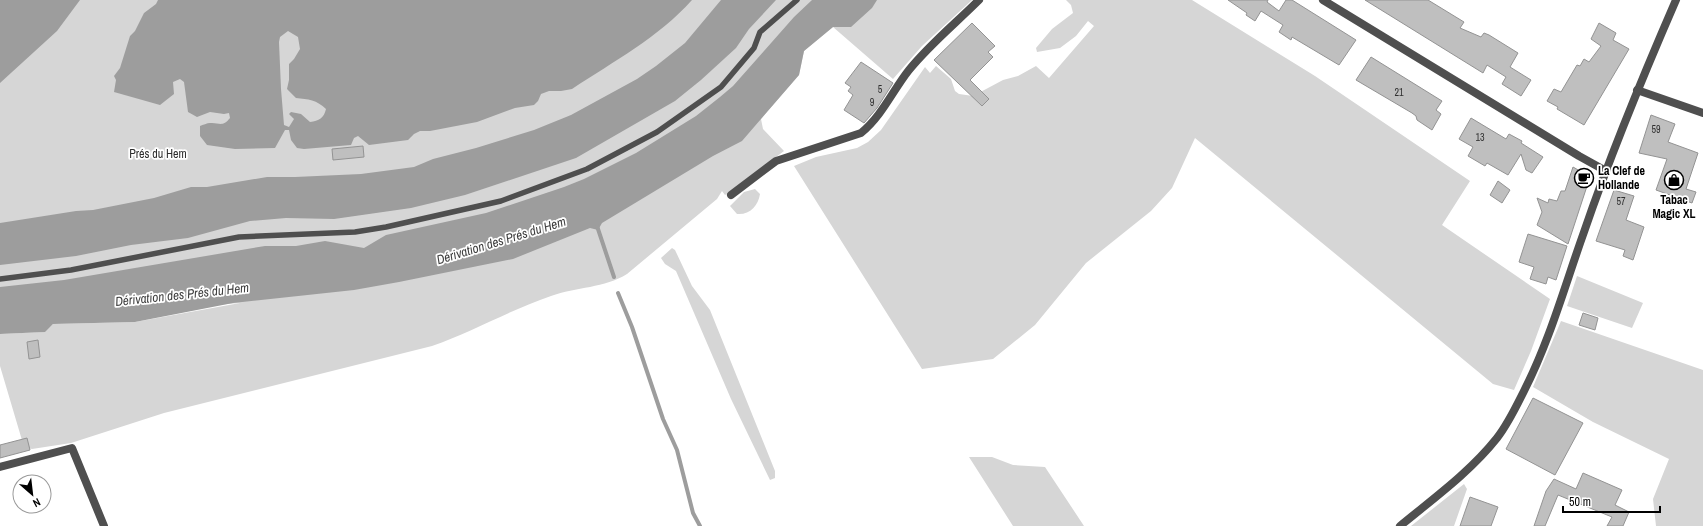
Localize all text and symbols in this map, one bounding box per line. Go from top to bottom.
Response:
house number: 5 [878,83,883,96]
house number: 21 [1394,86,1404,99]
house number: 9 [870,96,875,109]
house number: 59 [1651,123,1661,136]
house number: 13 [1475,131,1485,144]
park label: Prés du Hem [129,146,187,162]
place label: La Clef de Hollande [1598,163,1646,193]
cafe icon: La Clef de Hollande [1573,167,1595,189]
shop icon: Tabac Magic XL [1663,169,1685,191]
place label: Tabac Magic XL [1652,192,1696,222]
house number: 57 [1616,195,1626,208]
water label: Dérivation des Prés du Hem [434,213,568,268]
water label: Dérivation des Prés du Hem [114,279,250,310]
north arrow [12,474,52,514]
scale bar [1563,488,1660,514]
text: 50 m [1569,494,1591,510]
text: N [31,495,43,511]

